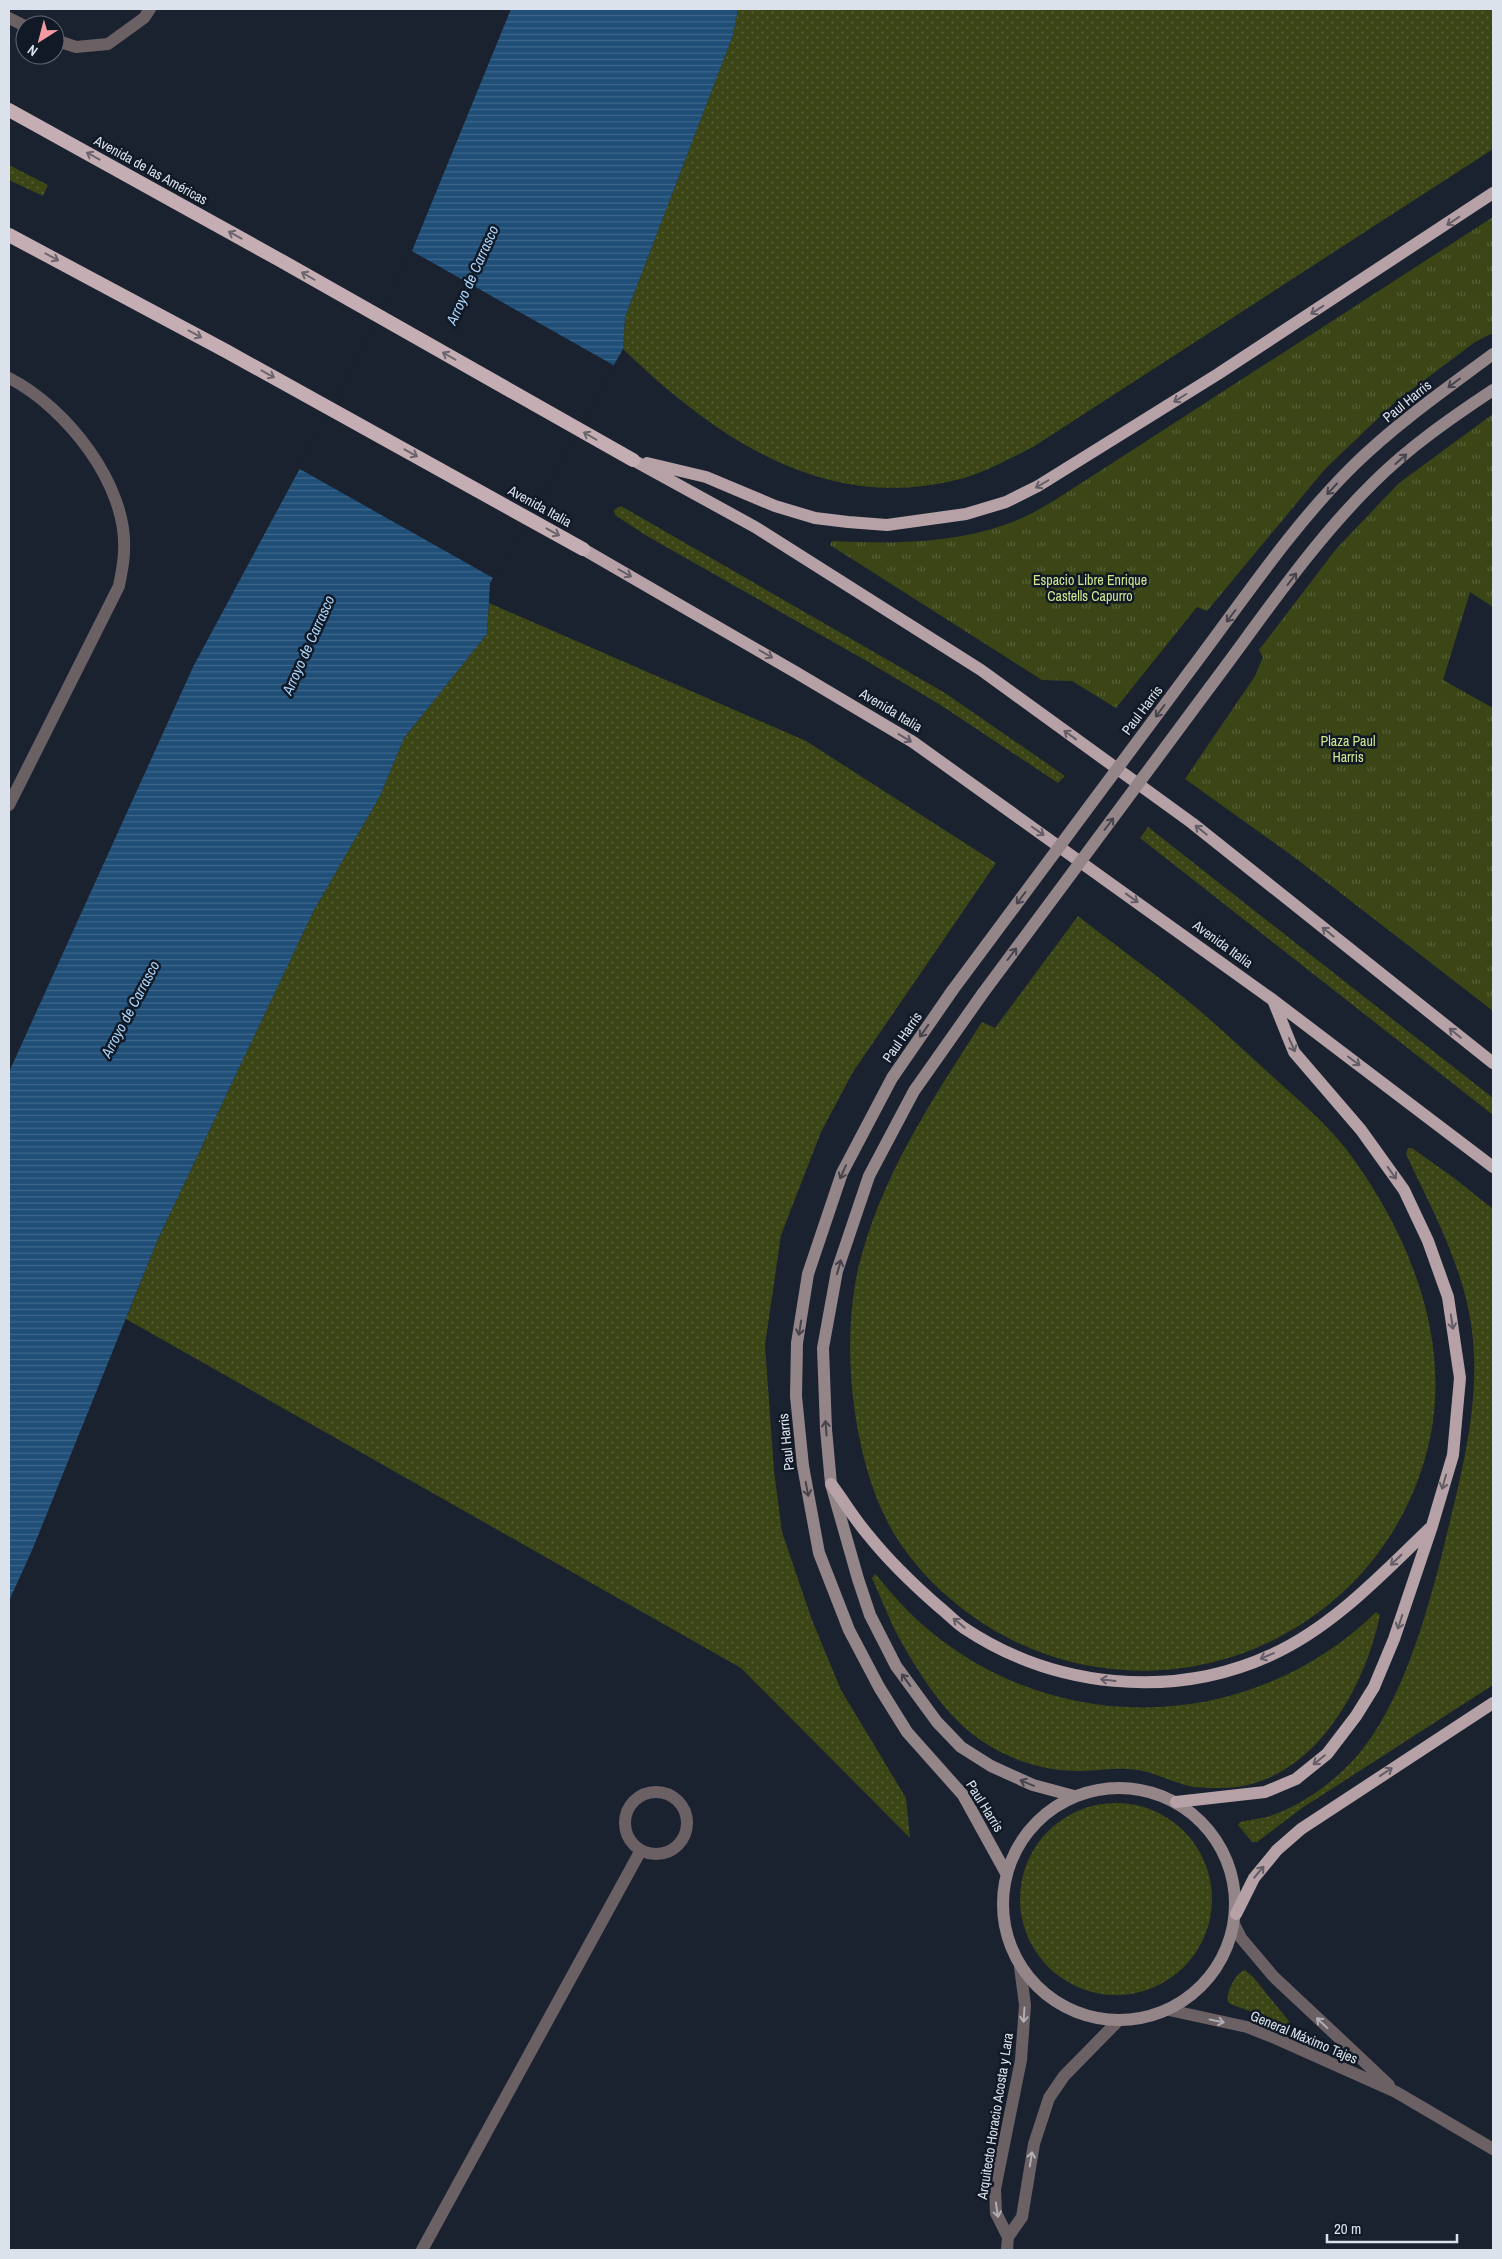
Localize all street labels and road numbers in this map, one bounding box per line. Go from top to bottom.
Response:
street label: Avenida de las Américas [90,131,211,209]
street label: Paul Harris [1379,376,1435,426]
street label: Avenida Italia [504,481,576,531]
street label: Paul Harris [1118,681,1167,738]
street label: Avenida Italia [855,684,926,736]
street label: Avenida Italia [1189,916,1257,972]
street label: Paul Harris [878,1008,926,1066]
street label: Paul Harris [774,1412,798,1471]
street label: Paul Harris [962,1777,1008,1835]
street label: General Máximo Tajes [1248,2006,1361,2068]
street label: Arquitecto Horacio Acosta y Lara [973,2031,1017,2202]

